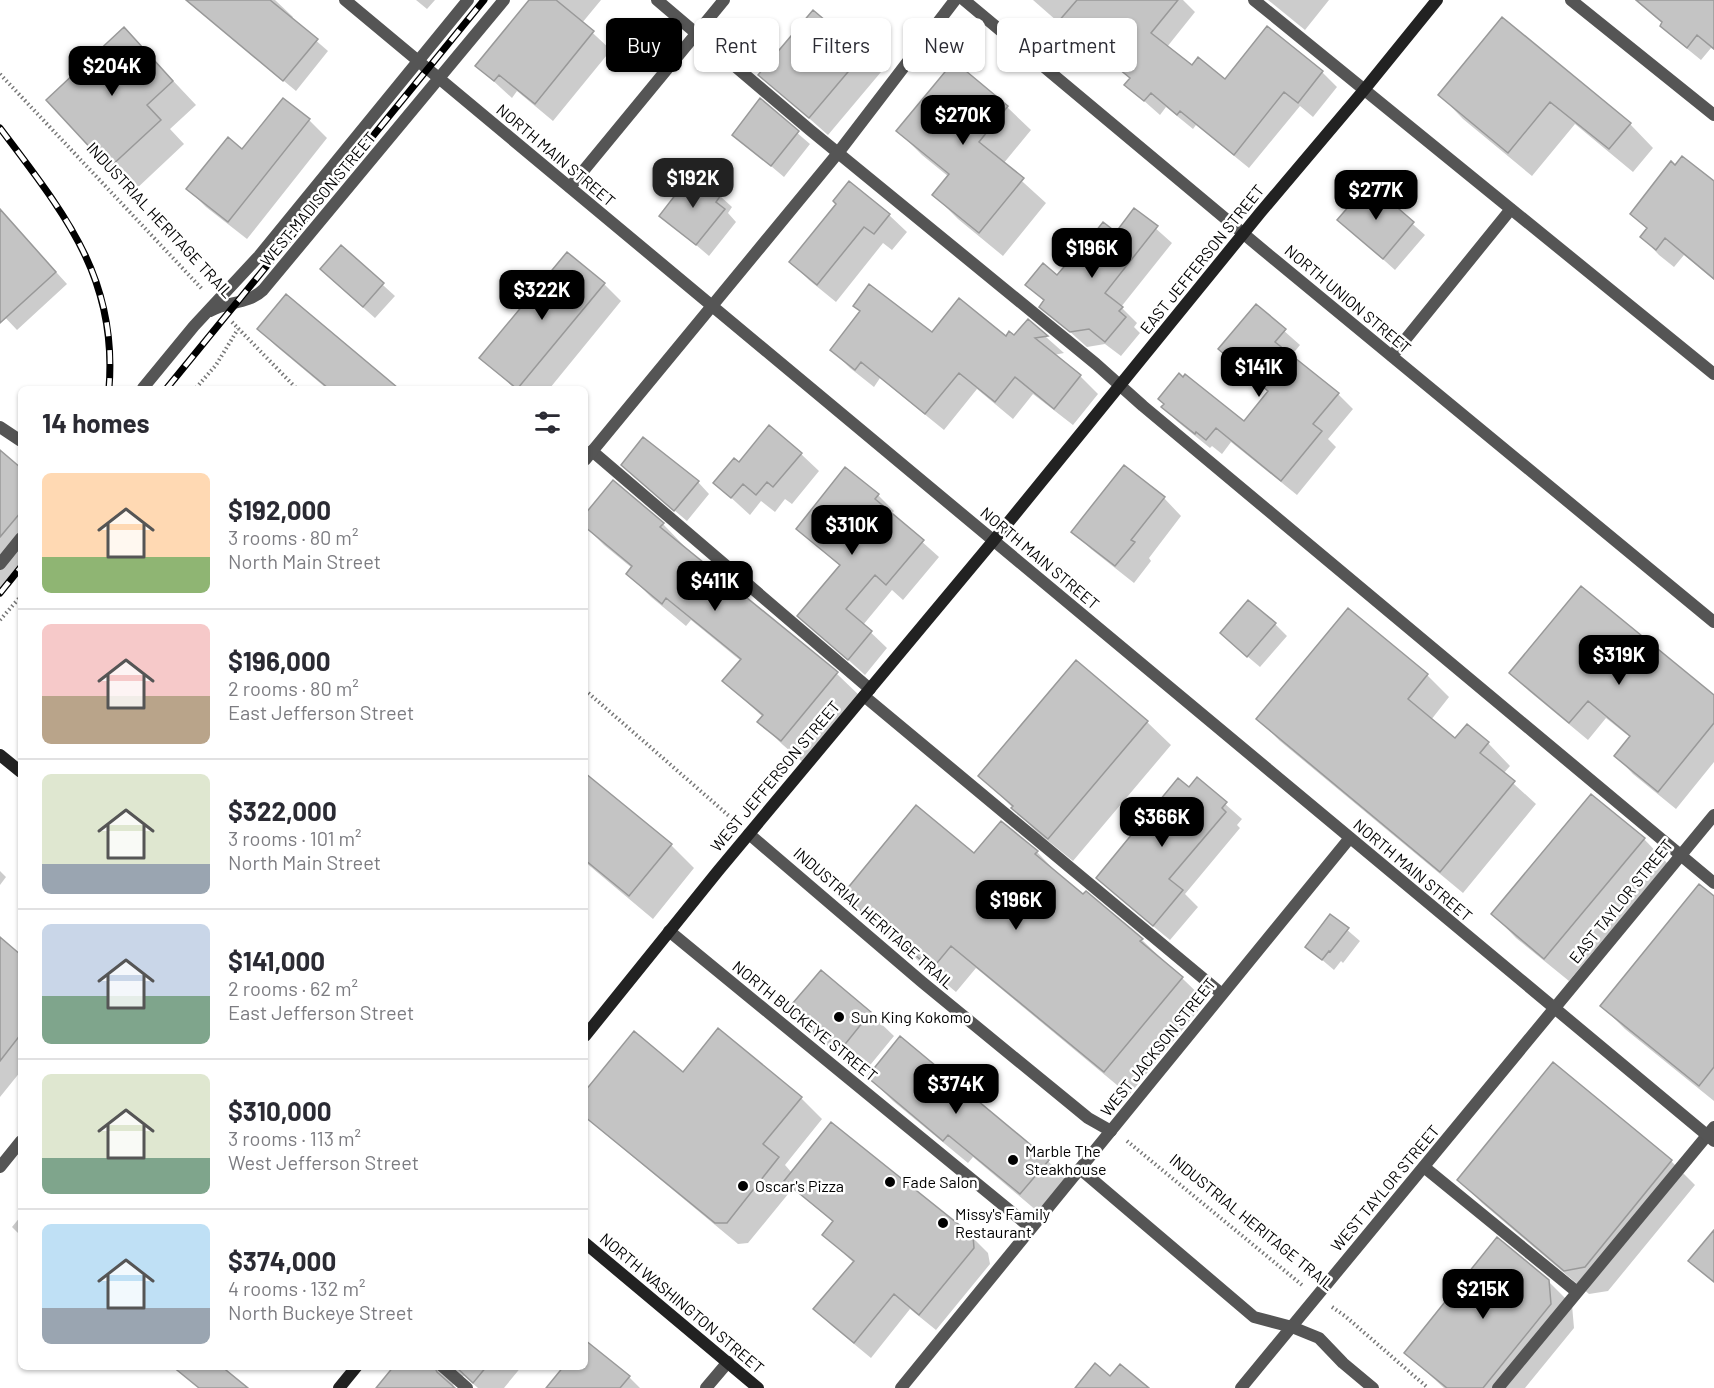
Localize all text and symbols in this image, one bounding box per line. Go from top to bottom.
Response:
chip: Buy [606,18,682,72]
chip: Rent [694,18,779,72]
chip: Filters [791,18,891,72]
chip: New [903,18,985,72]
chip: Apartment [997,18,1137,72]
pin: $204K [70,46,154,97]
text: $204K [83,53,141,77]
pin: $270K [921,95,1005,146]
street label: NORTH MAIN STREET [493,99,619,210]
text: $270K [935,102,991,126]
street label: WEST MADISON STREET [256,128,379,270]
street label: INDUSTRIAL HERITAGE TRAIL [83,138,238,301]
pin: $192K [651,158,735,209]
text: $192K [667,165,719,189]
pin: $277K [1334,170,1418,221]
text: $277K [1349,177,1404,201]
street label: EAST JEFFERSON STREET [1136,180,1268,337]
pin: $196K [1050,228,1134,279]
text: $196K [1066,235,1118,259]
street label: NORTH UNION STREET [1281,240,1415,357]
pin: $322K [500,270,584,321]
text: $322K [513,277,571,301]
pin: $141K [1217,347,1301,398]
text: $141K [1235,354,1283,378]
icon: filters [531,406,564,439]
text: 14 homes [42,407,149,438]
text: $192,000 [228,494,331,525]
icon: home [90,497,162,569]
street label: NORTH MAIN STREET [977,502,1103,613]
pin: $310K [810,505,894,556]
text: $310K [825,512,879,536]
text: 3 rooms · 80 m² [228,525,358,549]
text: North Main Street [228,549,381,573]
pin: $411K [673,561,757,612]
text: $411K [691,568,739,592]
pin: $319K [1577,635,1661,686]
text: $319K [1593,642,1645,666]
text: $196,000 [228,645,331,676]
icon: home [90,648,162,720]
text: 2 rooms · 80 m² [228,676,359,700]
street label: WEST JEFFERSON STREET [706,696,843,855]
text: East Jefferson Street [228,700,414,724]
text: $322,000 [228,795,337,826]
pin: $366K [1120,797,1204,848]
icon: home [90,798,162,870]
text: $366K [1134,804,1190,828]
street label: NORTH MAIN STREET [1350,814,1476,925]
text: 3 rooms · 101 m² [228,826,361,850]
street label: EAST TAYLOR STREET [1565,835,1677,967]
street label: INDUSTRIAL HERITAGE TRAIL [790,843,958,992]
text: North Main Street [228,850,381,874]
pin: $196K [974,880,1058,931]
text: $196K [990,887,1042,911]
text: $141,000 [228,945,325,976]
icon: home [90,948,162,1020]
street label: NORTH BUCKEYE STREET [729,956,882,1085]
street label: WEST JACKSON STREET [1096,974,1219,1120]
text: 2 rooms · 62 m² [228,976,358,1000]
text: East Jefferson Street [228,1000,414,1024]
place label: Sun King Kokomo [851,1007,972,1026]
marker: Sun King Kokomo [832,1010,846,1024]
pin: $374K [914,1064,998,1115]
text: $374K [928,1071,984,1095]
text: $310,000 [228,1095,332,1126]
icon: home [90,1098,162,1170]
street label: WEST TAYLOR STREET [1326,1121,1443,1255]
text: 3 rooms · 113 m² [228,1126,361,1150]
place label: Marble The Steakhouse [1025,1141,1107,1178]
street label: INDUSTRIAL HERITAGE TRAIL [1166,1149,1338,1294]
text: West Jefferson Street [228,1150,419,1174]
marker: Marble The Steakhouse [1006,1153,1020,1167]
place label: Fade Salon [902,1172,978,1191]
marker: Fade Salon [883,1175,897,1189]
place label: Oscar's Pizza [755,1176,844,1195]
marker: Oscar's Pizza [736,1179,750,1193]
place label: Missy's Family Restaurant [955,1204,1051,1241]
marker: Missy's Family Restaurant [936,1216,950,1230]
street label: NORTH WASHINGTON STREET [596,1228,768,1377]
text: $374,000 [228,1245,336,1276]
icon: home [90,1248,162,1320]
pin: $215K [1441,1269,1525,1320]
text: 4 rooms · 132 m² [228,1276,365,1300]
text: $215K [1457,1276,1509,1300]
text: North Buckeye Street [228,1300,414,1324]

